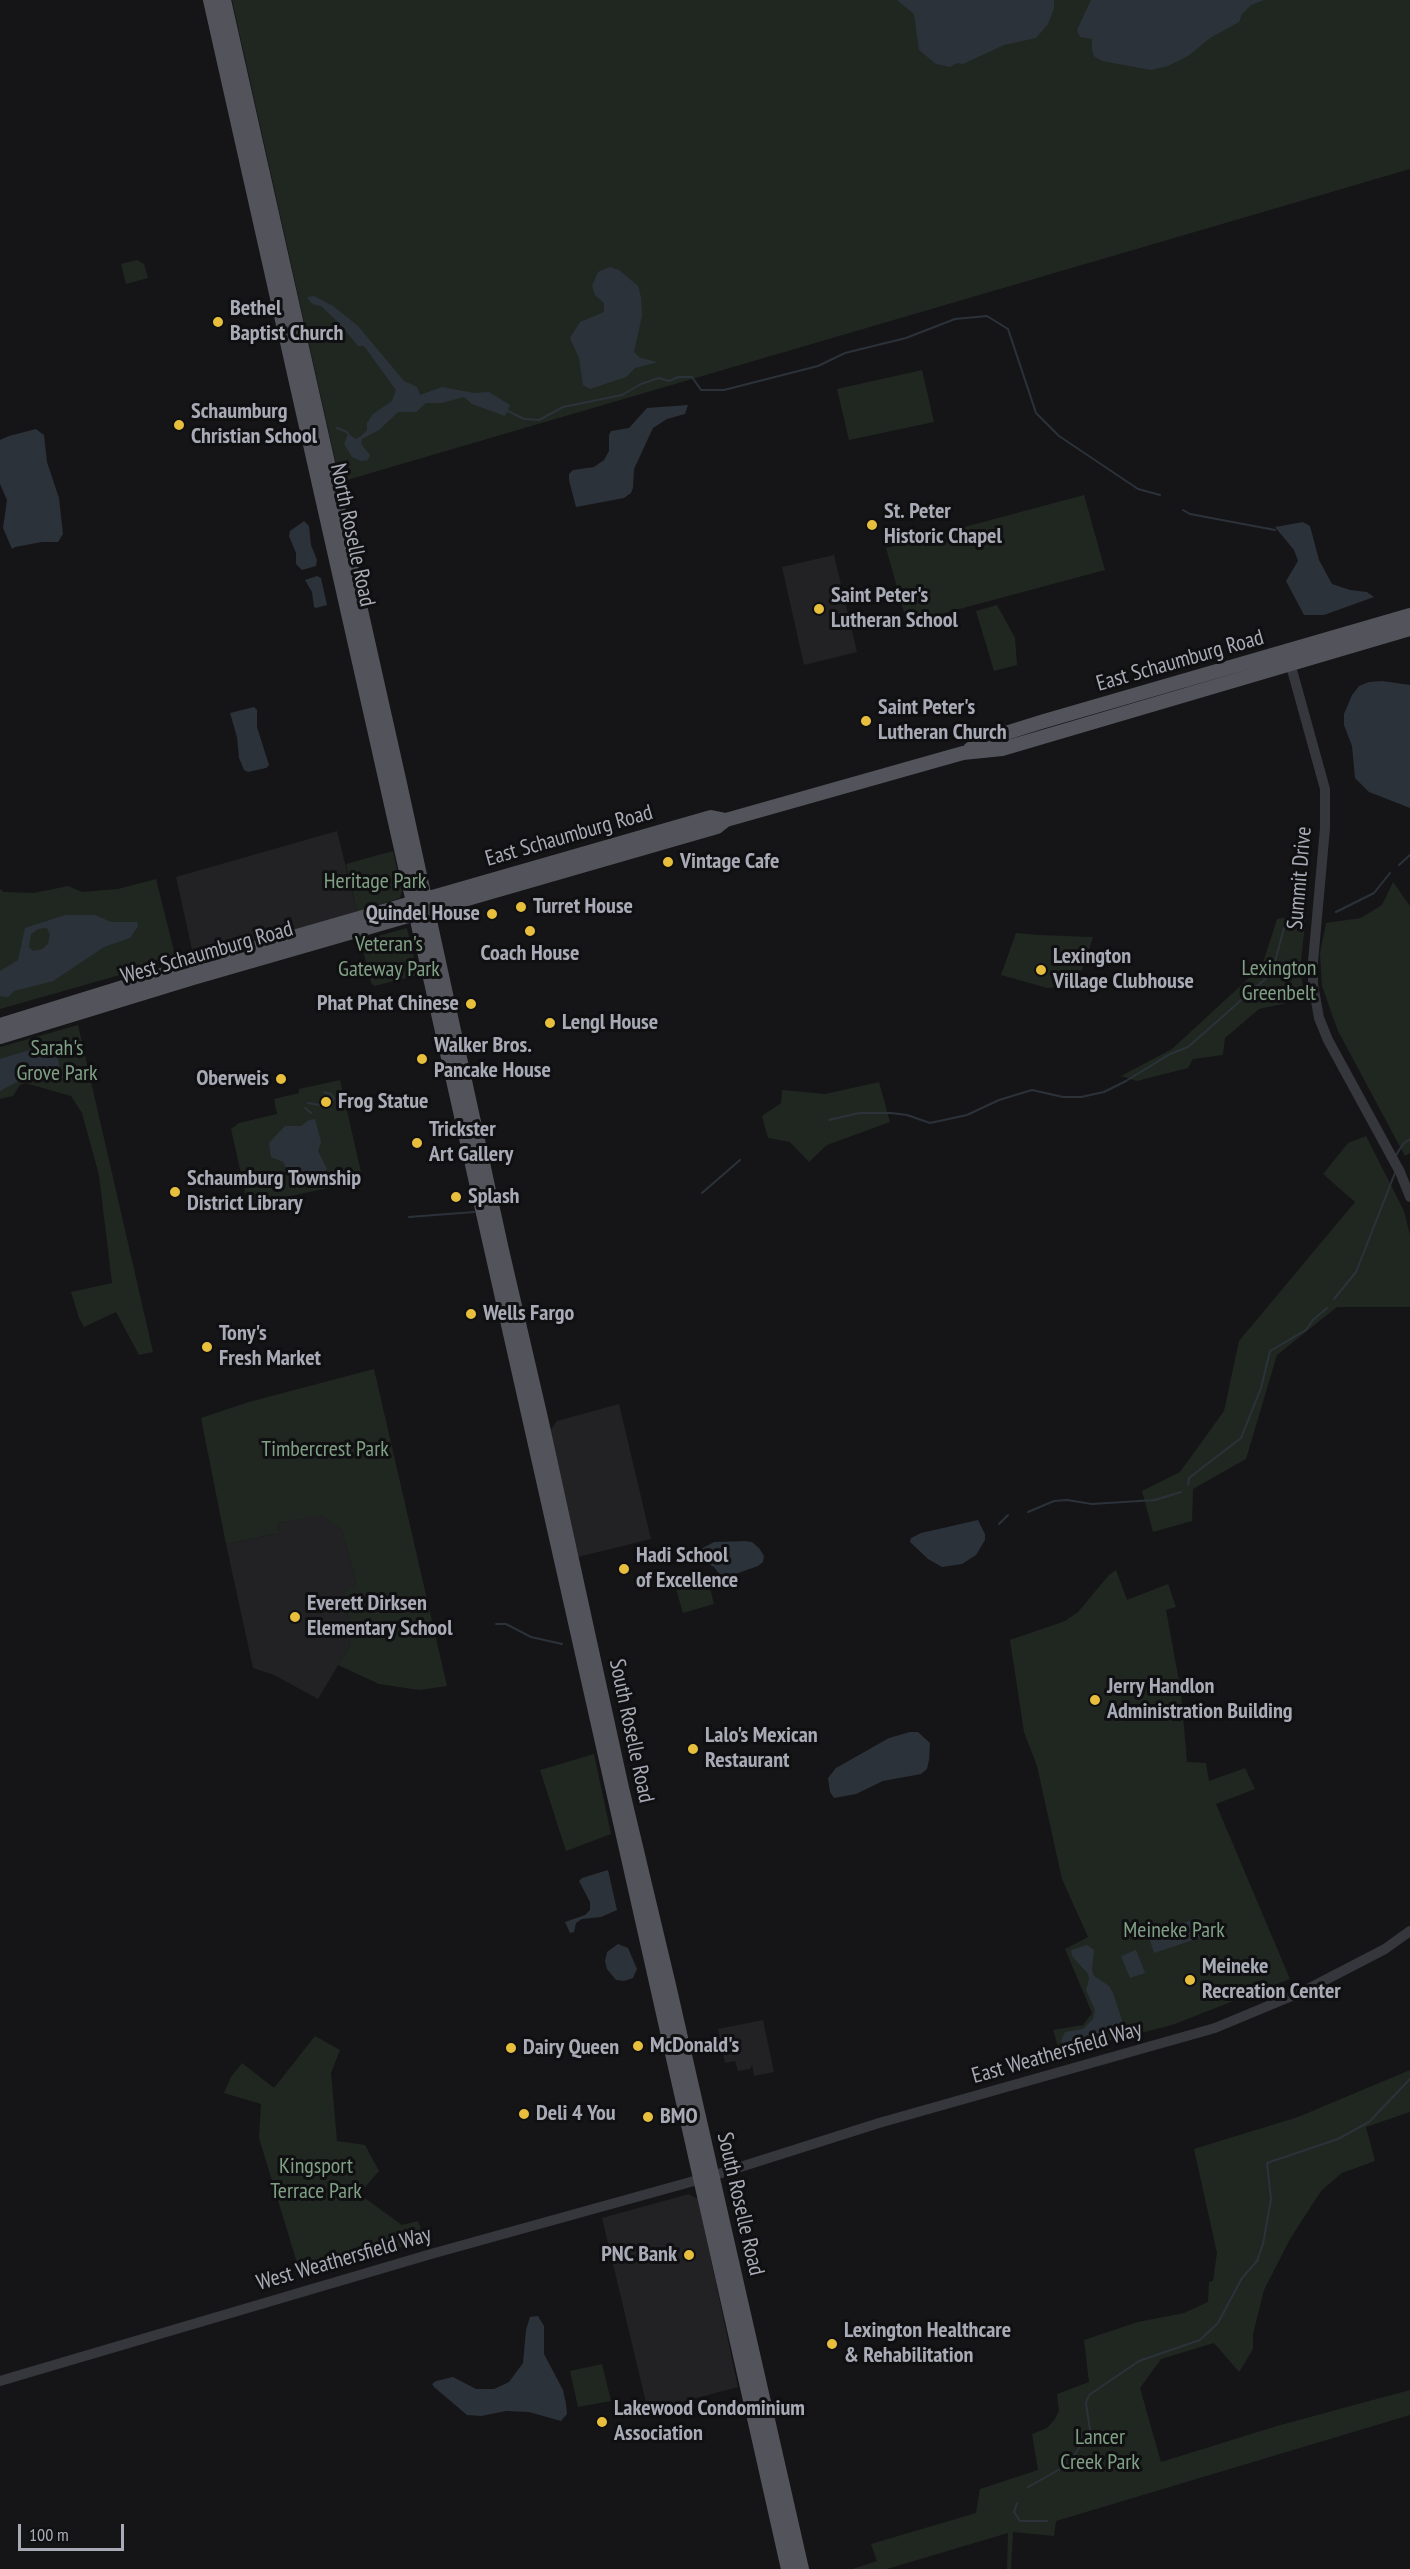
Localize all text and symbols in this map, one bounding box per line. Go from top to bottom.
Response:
place label: Bethel Baptist Church [230,296,343,348]
marker: Bethel Baptist Church [211,315,225,329]
place label: Schaumburg Christian School [191,399,317,451]
marker: Schaumburg Christian School [172,418,186,432]
street label: North Roselle Road [324,461,380,609]
place label: St. Peter Historic Chapel [884,499,1002,550]
marker: St. Peter Historic Chapel [865,518,879,532]
place label: Saint Peter's Lutheran School [831,583,958,634]
marker: Saint Peter's Lutheran School [812,602,826,616]
street label: East Schaumburg Road [1093,624,1267,698]
place label: Saint Peter's Lutheran Church [878,695,1007,746]
marker: Saint Peter's Lutheran Church [859,714,873,728]
street label: East Schaumburg Road [482,799,656,873]
street label: Summit Drive [1282,826,1318,930]
place label: Vintage Cafe [680,849,779,875]
marker: Vintage Cafe [661,855,675,869]
park label: Heritage Park [324,869,426,895]
place label: Turret House [533,894,633,920]
marker: Turret House [514,900,528,914]
place label: Quindel House [366,901,480,927]
marker: Quindel House [485,907,499,921]
street label: West Schaumburg Road [118,916,296,990]
marker: Coach House [523,924,537,938]
park label: Veteran's Gateway Park [338,932,440,984]
place label: Coach House [481,941,579,967]
place label: Lexington Village Clubhouse [1053,944,1194,996]
park label: Lexington Greenbelt [1242,956,1316,1008]
marker: Lexington Village Clubhouse [1034,963,1048,977]
place label: Phat Phat Chinese [317,991,459,1017]
marker: Phat Phat Chinese [464,997,478,1011]
place label: Lengl House [562,1010,658,1036]
marker: Lengl House [543,1016,557,1030]
place label: Walker Bros. Pancake House [434,1033,551,1084]
park label: Sarah's Grove Park [16,1036,98,1088]
marker: Walker Bros. Pancake House [415,1052,429,1066]
place label: Oberweis [196,1066,269,1092]
marker: Oberweis [274,1072,288,1086]
place label: Frog Statue [338,1089,428,1115]
marker: Frog Statue [319,1095,333,1109]
place label: Trickster Art Gallery [429,1117,513,1168]
marker: Trickster Art Gallery [410,1136,424,1150]
place label: Schaumburg Township District Library [187,1166,361,1218]
place label: Splash [468,1184,520,1210]
marker: Schaumburg Township District Library [168,1185,182,1199]
marker: Splash [449,1190,463,1204]
place label: Wells Fargo [483,1301,574,1327]
marker: Wells Fargo [464,1307,478,1321]
place label: Tony's Fresh Market [219,1321,321,1372]
marker: Tony's Fresh Market [200,1340,214,1354]
park label: Timbercrest Park [261,1437,389,1463]
place label: Hadi School of Excellence [636,1543,738,1594]
marker: Hadi School of Excellence [617,1562,631,1576]
place label: Everett Dirksen Elementary School [307,1591,453,1642]
marker: Everett Dirksen Elementary School [288,1610,302,1624]
street label: South Roselle Road [603,1657,659,1805]
place label: Jerry Handlon Administration Building [1107,1674,1293,1726]
marker: Jerry Handlon Administration Building [1088,1693,1102,1707]
place label: Lalo's Mexican Restaurant [705,1723,818,1774]
marker: Lalo's Mexican Restaurant [686,1742,700,1756]
park label: Meineke Park [1123,1918,1225,1944]
place label: Meineke Recreation Center [1202,1954,1341,2006]
marker: Meineke Recreation Center [1183,1973,1197,1987]
street label: East Weathersfield Way [969,2016,1145,2090]
place label: McDonald's [650,2033,739,2059]
place label: Dairy Queen [523,2035,619,2061]
marker: McDonald's [631,2039,645,2053]
marker: Dairy Queen [504,2041,518,2055]
place label: Deli 4 You [536,2101,616,2127]
place label: BMO [660,2104,698,2130]
marker: Deli 4 You [517,2107,531,2121]
marker: BMO [641,2110,655,2124]
street label: South Roselle Road [711,2130,769,2278]
park label: Kingsport Terrace Park [270,2154,362,2206]
street label: West Weathersfield Way [254,2221,434,2297]
place label: PNC Bank [601,2242,677,2268]
marker: PNC Bank [682,2248,696,2262]
place label: Lexington Healthcare & Rehabilitation [844,2318,1011,2370]
marker: Lexington Healthcare & Rehabilitation [825,2337,839,2351]
place label: Lakewood Condominium Association [614,2396,805,2448]
marker: Lakewood Condominium Association [595,2415,609,2429]
park label: Lancer Creek Park [1060,2425,1140,2476]
scale bar [21,2512,128,2550]
text: 100 m [29,2523,69,2546]

